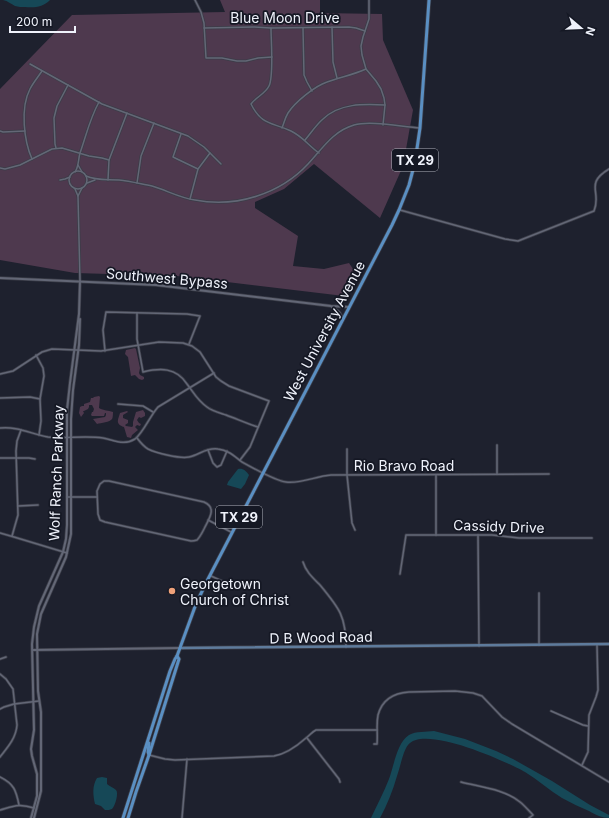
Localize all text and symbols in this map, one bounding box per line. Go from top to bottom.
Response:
scale bar [10,8,75,34]
north arrow [561,8,601,48]
street label: Blue Moon Drive [230,9,340,26]
text: 200 m [16,14,52,29]
text: N [582,25,598,38]
road number: TX 29 [392,149,438,171]
street label: West University Avenue [280,258,368,404]
street label: Southwest Bypass [105,264,229,292]
street label: Wolf Ranch Parkway [45,404,67,541]
street label: Rio Bravo Road [354,457,454,474]
road number: TX 29 [216,506,262,528]
street label: Cassidy Drive [453,516,545,536]
place label: Georgetown Church of Christ [180,575,289,608]
marker: Georgetown Church of Christ [167,586,177,596]
street label: D B Wood Road [269,628,373,646]

